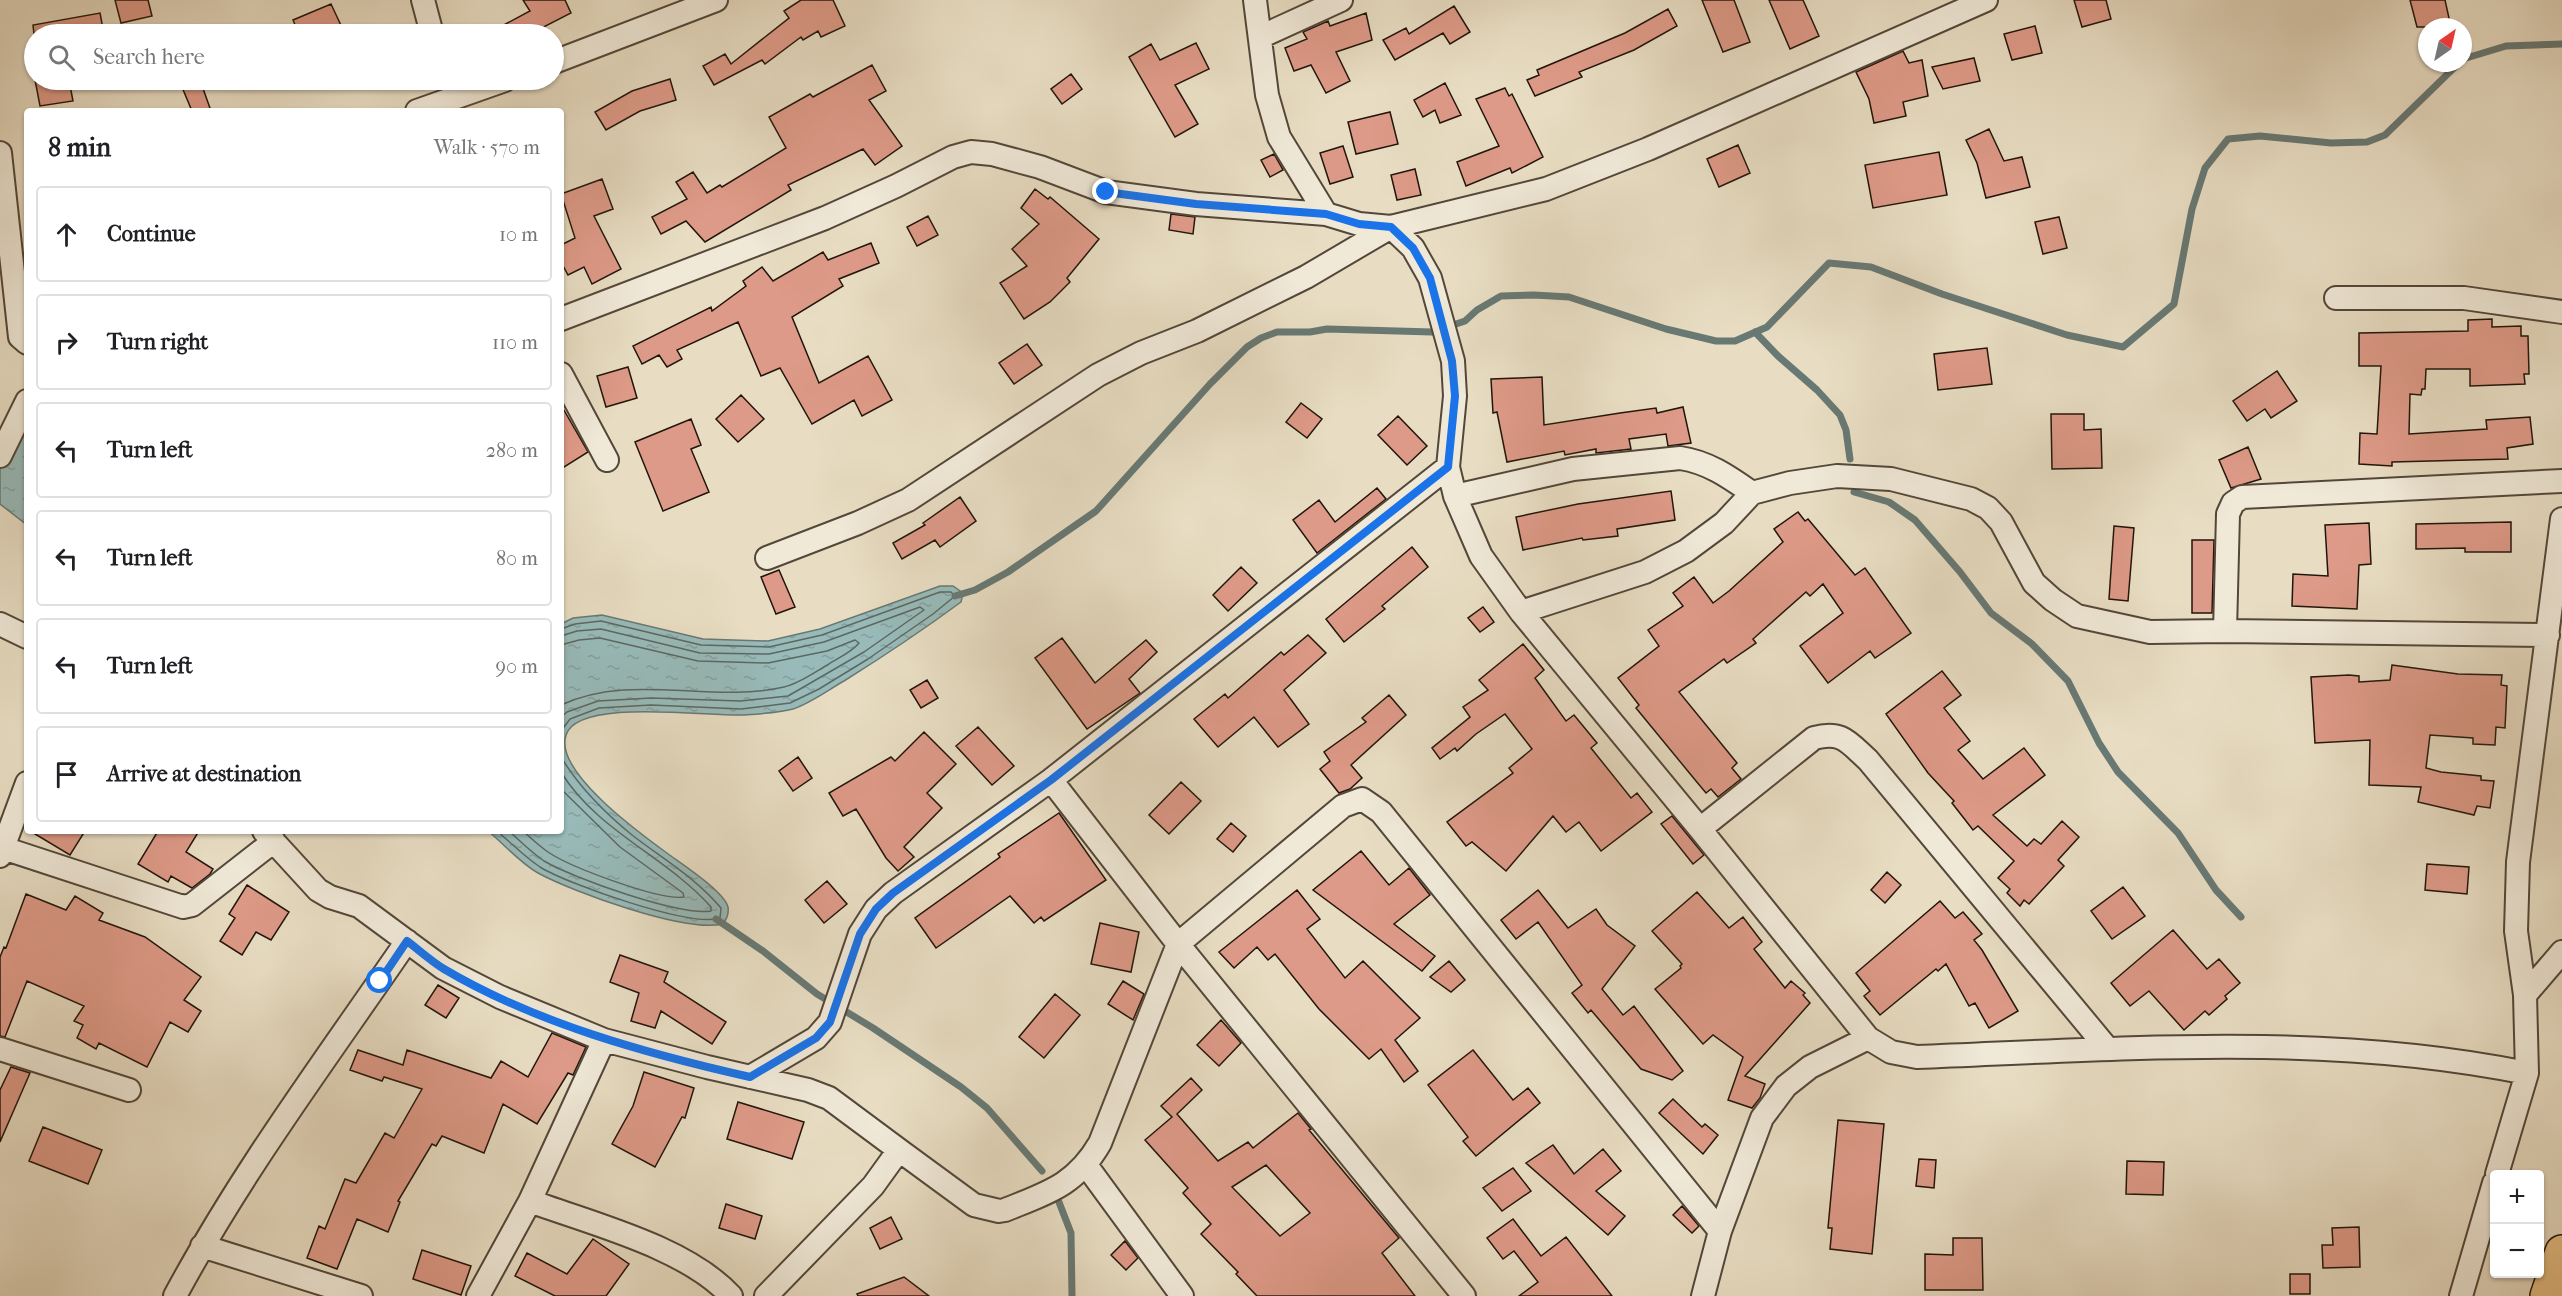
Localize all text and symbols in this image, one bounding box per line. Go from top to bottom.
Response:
north arrow [2418,18,2472,72]
search box [24,24,564,90]
icon: search [45,41,78,74]
text: Search here [93,44,205,70]
text: 8 min [48,132,111,163]
text: Walk · 570 m [434,136,540,159]
route end [1092,178,1118,204]
icon: ahead [50,218,83,251]
text: Continue [107,221,196,247]
text: 10 m [499,223,538,246]
icon: right [50,326,83,359]
text: Turn right [107,329,208,355]
text: 110 m [492,331,538,354]
icon: left [50,434,83,467]
text: Turn left [107,437,193,463]
text: 280 m [486,439,538,462]
icon: left [50,542,83,575]
text: Turn left [107,545,193,571]
text: 80 m [496,547,538,570]
icon: left [50,650,83,683]
text: Turn left [107,653,193,679]
text: 90 m [496,655,538,678]
icon: arrive [50,758,83,791]
text: Arrive at destination [107,761,301,787]
route start [366,967,392,993]
map controls [2490,1170,2544,1278]
button: + [2490,1170,2544,1224]
button: − [2490,1224,2544,1278]

